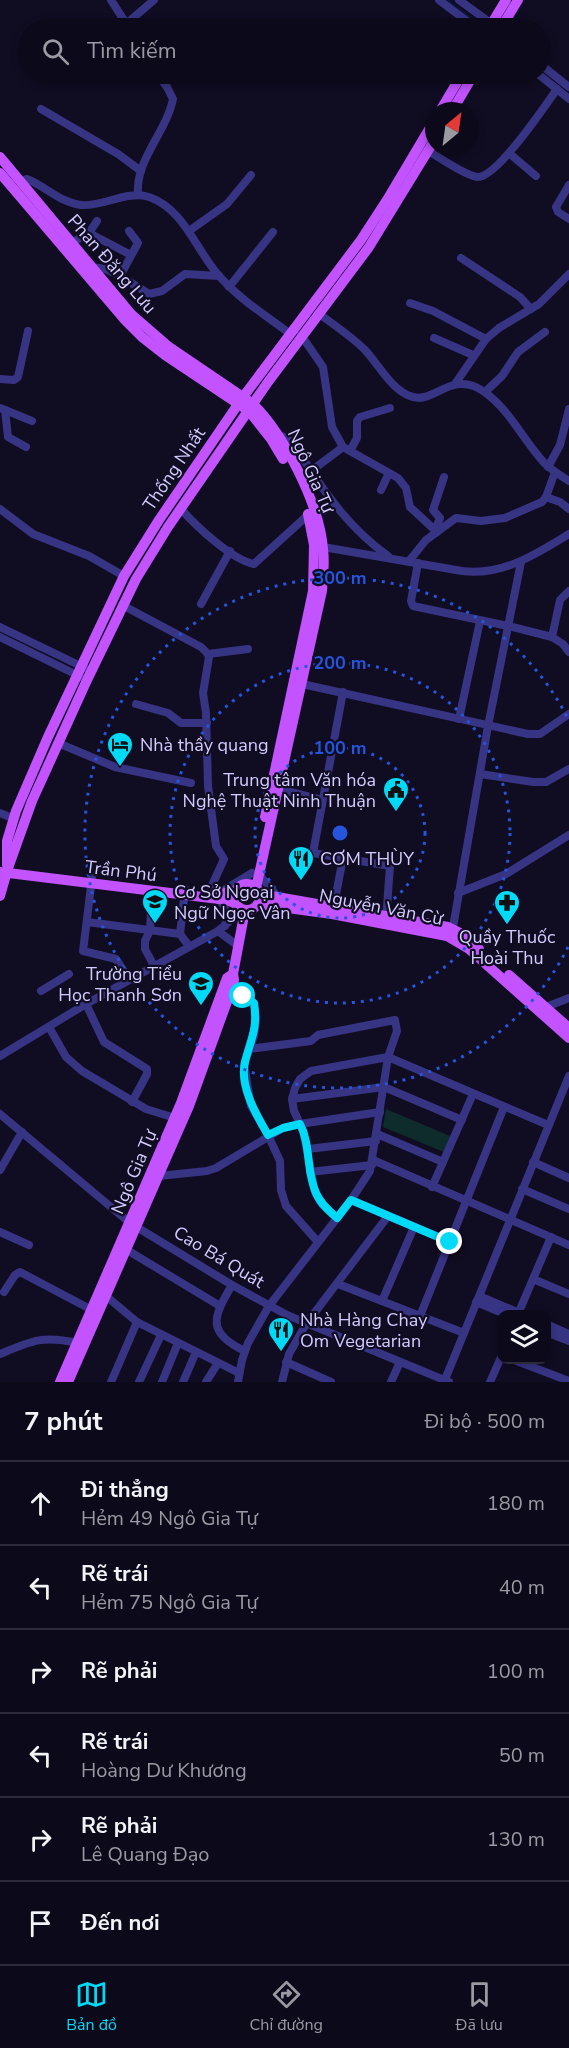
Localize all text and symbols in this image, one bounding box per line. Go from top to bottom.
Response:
search box [18,18,551,84]
icon: search [39,35,72,68]
text: Tìm kiếm [87,36,176,66]
north arrow [425,102,479,156]
street label: Phan Đăng Lưu [62,209,162,319]
street label: Thống Nhất [137,422,211,515]
street label: Ngô Gia Tự [282,425,341,518]
text: 300 m [313,566,367,590]
text: 200 m [313,651,367,675]
hotel icon: Nhà thầy quang [105,730,135,768]
place label: Nhà thầy quang [140,733,268,757]
text: 100 m [313,736,367,760]
place label: Trung tâm Văn hóa Nghệ Thuật Ninh Thuận [183,768,376,813]
public building icon: Trung tâm Văn hóa Nghệ Thuật Ninh Thuận [381,775,411,813]
centre of rings [330,823,350,843]
restaurant icon: CƠM THÙY [286,844,316,882]
place label: CƠM THÙY [320,847,414,871]
street label: Trần Phú [84,855,158,887]
place label: Cơ Sở Ngoại Ngữ Ngọc Vân [174,880,291,925]
street label: Nguyễn Văn Cừ [317,883,446,931]
school or university icon: Cơ Sở Ngoại Ngữ Ngọc Vân [140,887,170,925]
pharmacy icon: Quầy Thuốc Hoài Thu [492,888,522,926]
place label: Quầy Thuốc Hoài Thu [459,925,555,970]
place label: Trường Tiểu Học Thanh Sơn [58,962,182,1007]
school or university icon: Trường Tiểu Học Thanh Sơn [186,969,216,1007]
route start [229,982,255,1008]
street label: Ngô Gia Tự [105,1125,163,1218]
street label: Cao Bá Quát [169,1220,270,1294]
route end [436,1228,462,1254]
place label: Nhà Hàng Chay Om Vegetarian [300,1308,428,1353]
map controls [497,1310,551,1364]
button: layers [497,1310,551,1364]
restaurant icon: Nhà Hàng Chay Om Vegetarian [266,1315,296,1353]
text: 7 phút [24,1404,102,1439]
text: Đi bộ · 500 m [425,1408,545,1435]
text: Đi thẳng [81,1475,169,1505]
icon: ahead [24,1487,57,1520]
text: 180 m [487,1490,545,1517]
text: Hẻm 49 Ngô Gia Tự [81,1505,258,1532]
text: Rẽ trái [81,1559,148,1589]
icon: left [24,1571,57,1604]
text: 40 m [499,1574,545,1601]
text: Hẻm 75 Ngô Gia Tự [81,1589,258,1616]
icon: right [24,1655,57,1688]
text: Rẽ phải [81,1656,157,1686]
text: 100 m [487,1658,545,1685]
text: Rẽ trái [81,1727,148,1757]
icon: left [24,1739,57,1772]
text: 50 m [499,1742,545,1769]
text: Hoàng Dư Khương [81,1757,247,1784]
text: Rẽ phải [81,1811,157,1841]
icon: right [24,1823,57,1856]
text: 130 m [487,1826,545,1853]
text: Lê Quang Đạo [81,1841,209,1868]
icon: arrive [24,1907,57,1940]
text: Đến nơi [81,1908,160,1938]
tab: Bản đồ [66,1978,117,2036]
tab: Chỉ đường [250,1978,323,2036]
tab: Đã lưu [456,1978,503,2036]

